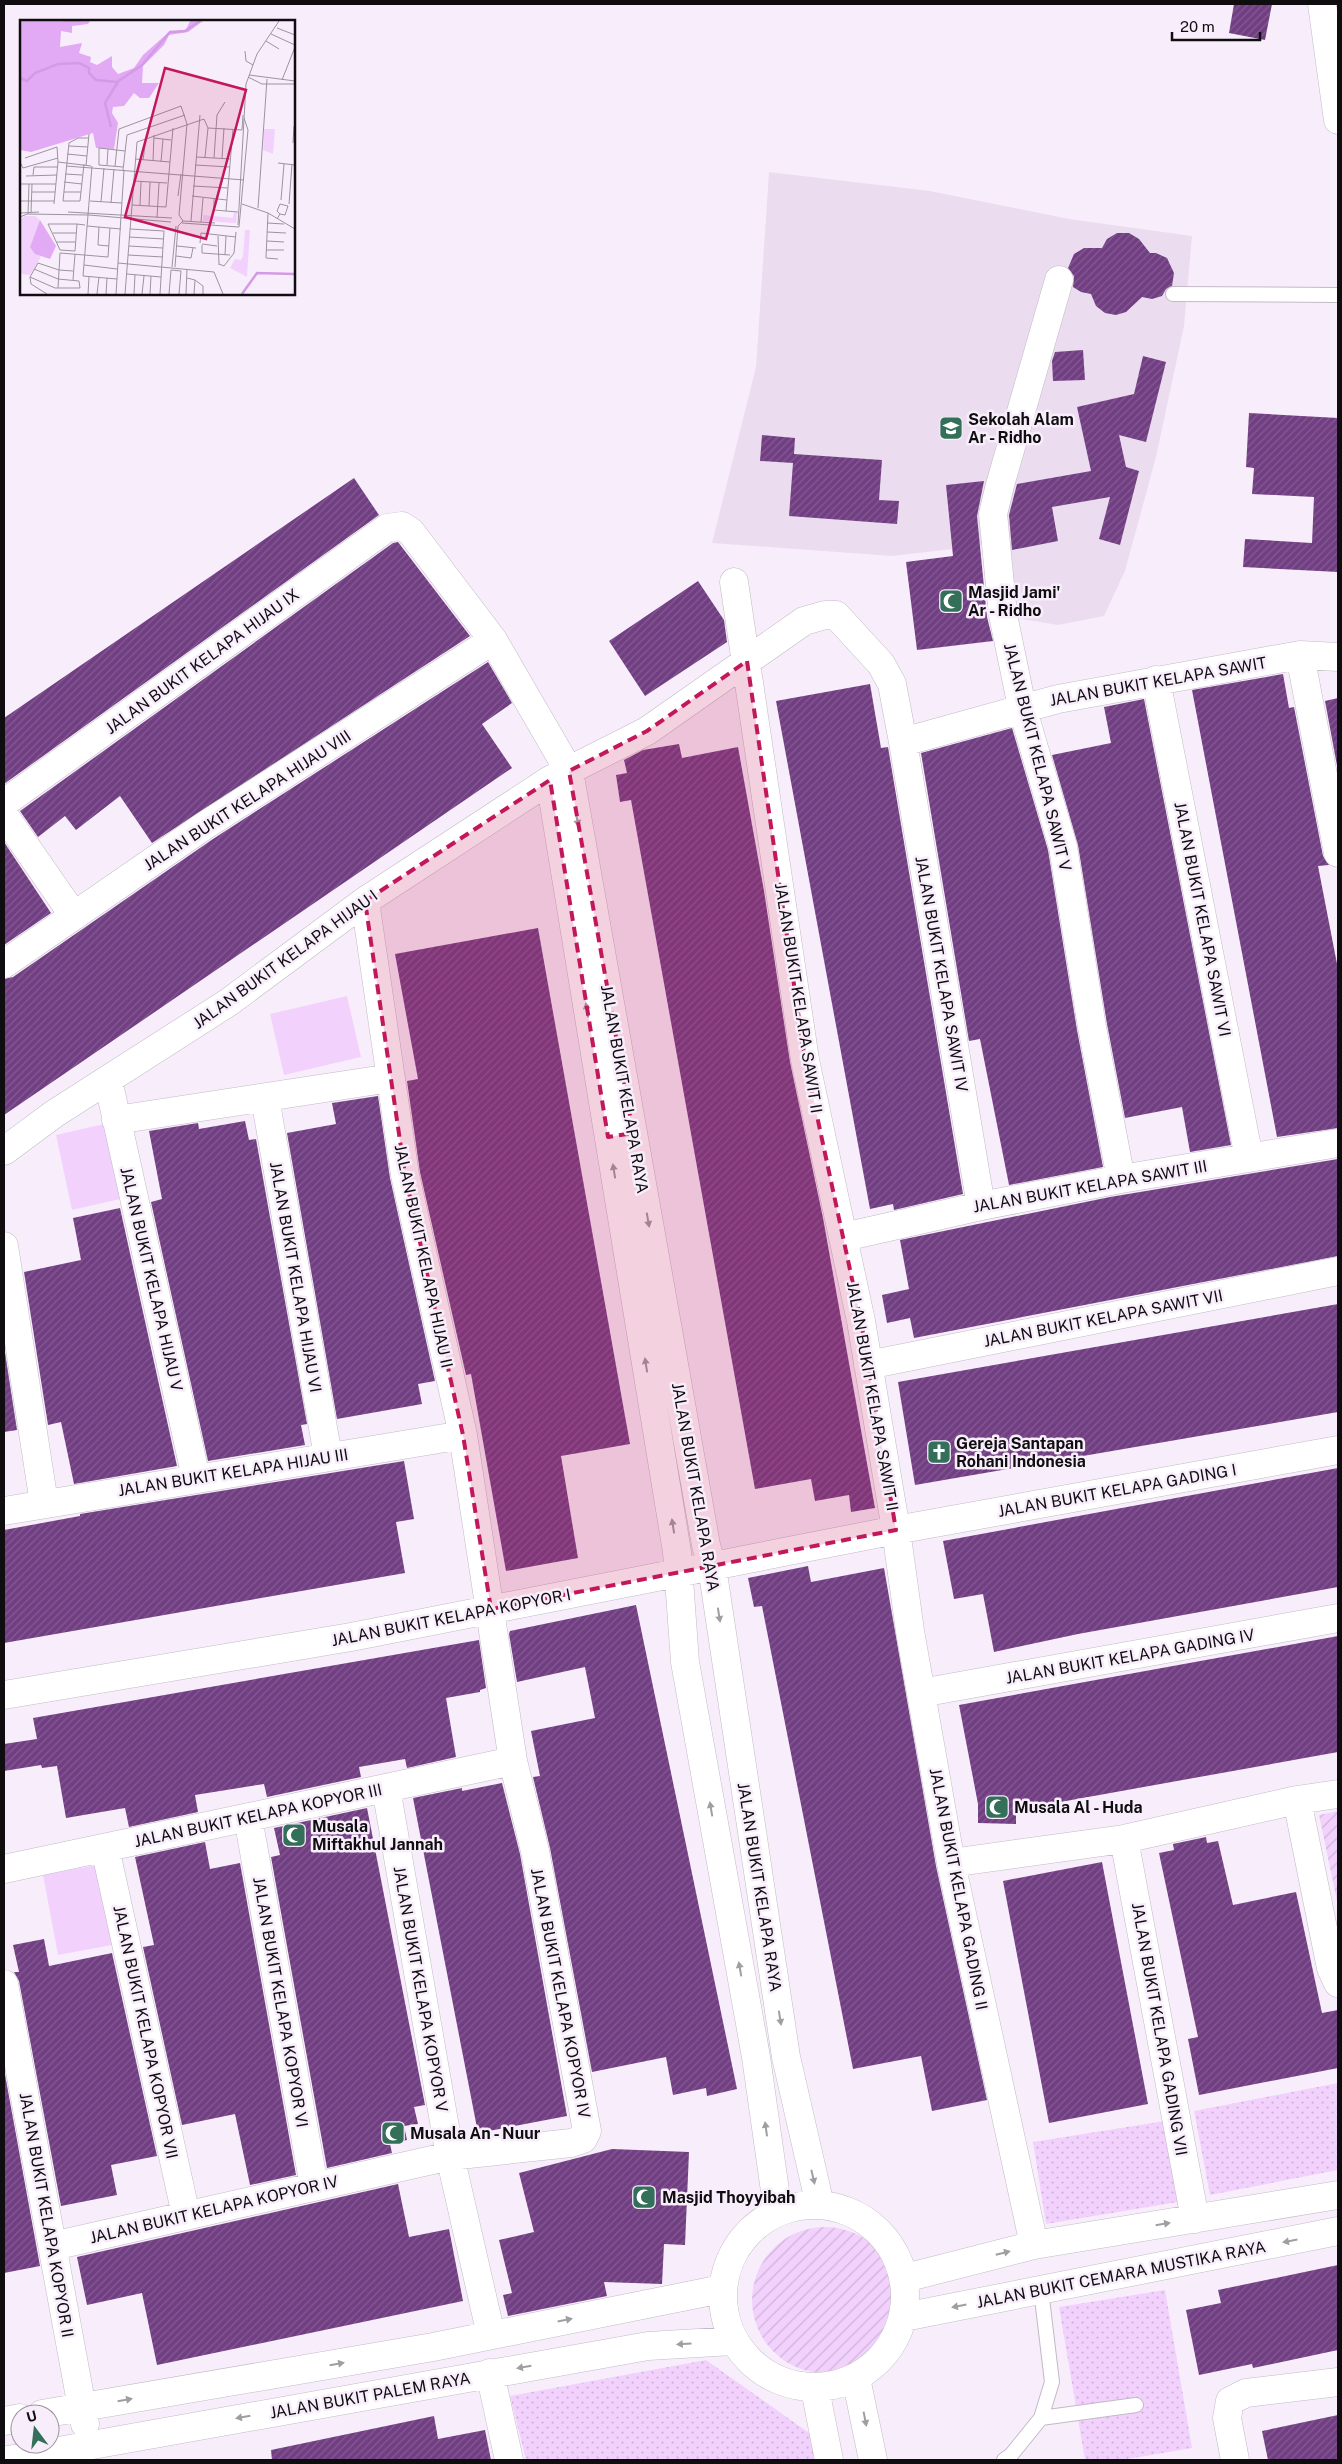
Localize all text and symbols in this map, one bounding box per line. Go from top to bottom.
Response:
scale bar [1172,10,1260,42]
text: 20 m [1180,18,1215,35]
inset map [20,20,295,295]
place label: Sekolah Alam Ar - Ridho [968,410,1074,447]
school or university icon: Sekolah Alam Ar - Ridho [938,415,964,441]
place label: Masjid Jami' Ar - Ridho [968,583,1061,620]
street label: JALAN BUKIT KELAPA HIJAU IX [102,585,303,738]
mosque icon: Masjid Jami' Ar - Ridho [938,588,964,614]
street label: JALAN BUKIT KELAPA SAWIT V [1000,641,1075,873]
street label: JALAN BUKIT KELAPA SAWIT [1048,653,1269,710]
street label: JALAN BUKIT KELAPA HIJAU VIII [140,726,354,875]
street label: JALAN BUKIT KELAPA SAWIT VI [1170,800,1235,1038]
one-way arrow [574,811,582,827]
street label: JALAN BUKIT KELAPA SAWIT IV [911,855,972,1094]
street label: JALAN BUKIT KELAPA SAWIT II [771,882,826,1115]
street label: JALAN BUKIT KELAPA HIJAU I [189,886,381,1033]
street label: JALAN BUKIT KELAPA RAYA [597,983,652,1195]
one-way arrow [583,1002,591,1018]
street label: JALAN BUKIT KELAPA HIJAU II [390,1143,457,1370]
street label: JALAN BUKIT KELAPA SAWIT III [971,1157,1209,1216]
street label: JALAN BUKIT KELAPA HIJAU VI [266,1160,325,1394]
one-way arrow [609,1162,617,1178]
street label: JALAN BUKIT KELAPA HIJAU V [116,1165,187,1393]
one-way arrow [645,1212,653,1228]
street label: JALAN BUKIT KELAPA SAWIT II [843,1280,902,1512]
street label: JALAN BUKIT KELAPA SAWIT VII [982,1286,1224,1351]
one-way arrow [642,1357,650,1373]
street label: JALAN BUKIT KELAPA RAYA [668,1381,723,1593]
place label: Gereja Santapan Rohani Indonesia [956,1434,1086,1471]
church icon: Gereja Santapan Rohani Indonesia [926,1439,952,1465]
street label: JALAN BUKIT KELAPA HIJAU III [117,1445,350,1500]
street label: JALAN BUKIT KELAPA GADING I [996,1460,1238,1521]
one-way arrow [668,1517,676,1533]
street label: JALAN BUKIT KELAPA KOPYOR I [330,1585,573,1650]
one-way arrow [715,1607,723,1623]
street label: JALAN BUKIT KELAPA GADING IV [1004,1625,1256,1688]
street label: JALAN BUKIT KELAPA GADING II [926,1766,991,2012]
street label: JALAN BUKIT KELAPA KOPYOR III [132,1780,384,1851]
street label: JALAN BUKIT KELAPA RAYA [734,1781,785,1993]
mosque icon: Musala Al - Huda [984,1794,1010,1820]
place label: Musala Al - Huda [1014,1798,1143,1817]
one-way arrow [707,1800,715,1816]
place label: Musala Miftakhul Jannah [312,1817,443,1854]
mosque icon: Musala Miftakhul Jannah [281,1822,307,1848]
street label: JALAN BUKIT KELAPA KOPYOR V [389,1865,452,2114]
street label: JALAN BUKIT KELAPA KOPYOR IV [527,1866,594,2120]
street label: JALAN BUKIT KELAPA KOPYOR VI [249,1875,312,2129]
street label: JALAN BUKIT KELAPA GADING VII [1128,1901,1191,2157]
street label: JALAN BUKIT KELAPA KOPYOR VII [109,1904,182,2161]
one-way arrow [735,1960,743,1976]
one-way arrow [776,2010,784,2026]
street label: JALAN BUKIT KELAPA KOPYOR II [16,2091,77,2339]
mosque icon: Musala An - Nuur [380,2120,406,2146]
one-way arrow [762,2121,770,2137]
place label: Musala An - Nuur [410,2124,541,2143]
one-way arrow [809,2169,817,2184]
street label: JALAN BUKIT KELAPA KOPYOR IV [88,2172,340,2247]
mosque icon: Masjid Thoyyibah [631,2184,657,2210]
place label: Masjid Thoyyibah [662,2188,796,2207]
one-way arrow [1155,2220,1171,2228]
street label: JALAN BUKIT CEMARA MUSTIKA RAYA [975,2237,1267,2312]
one-way arrow [1282,2237,1298,2245]
one-way arrow [996,2249,1011,2257]
one-way arrow [952,2302,967,2310]
one-way arrow [557,2316,573,2324]
one-way arrow [676,2340,692,2348]
one-way arrow [329,2359,345,2367]
one-way arrow [515,2364,531,2372]
street label: JALAN BUKIT PALEM RAYA [268,2368,472,2423]
one-way arrow [117,2396,133,2404]
north arrow [10,2404,60,2454]
text: U [25,2407,39,2425]
one-way arrow [861,2412,869,2428]
one-way arrow [235,2414,251,2422]

